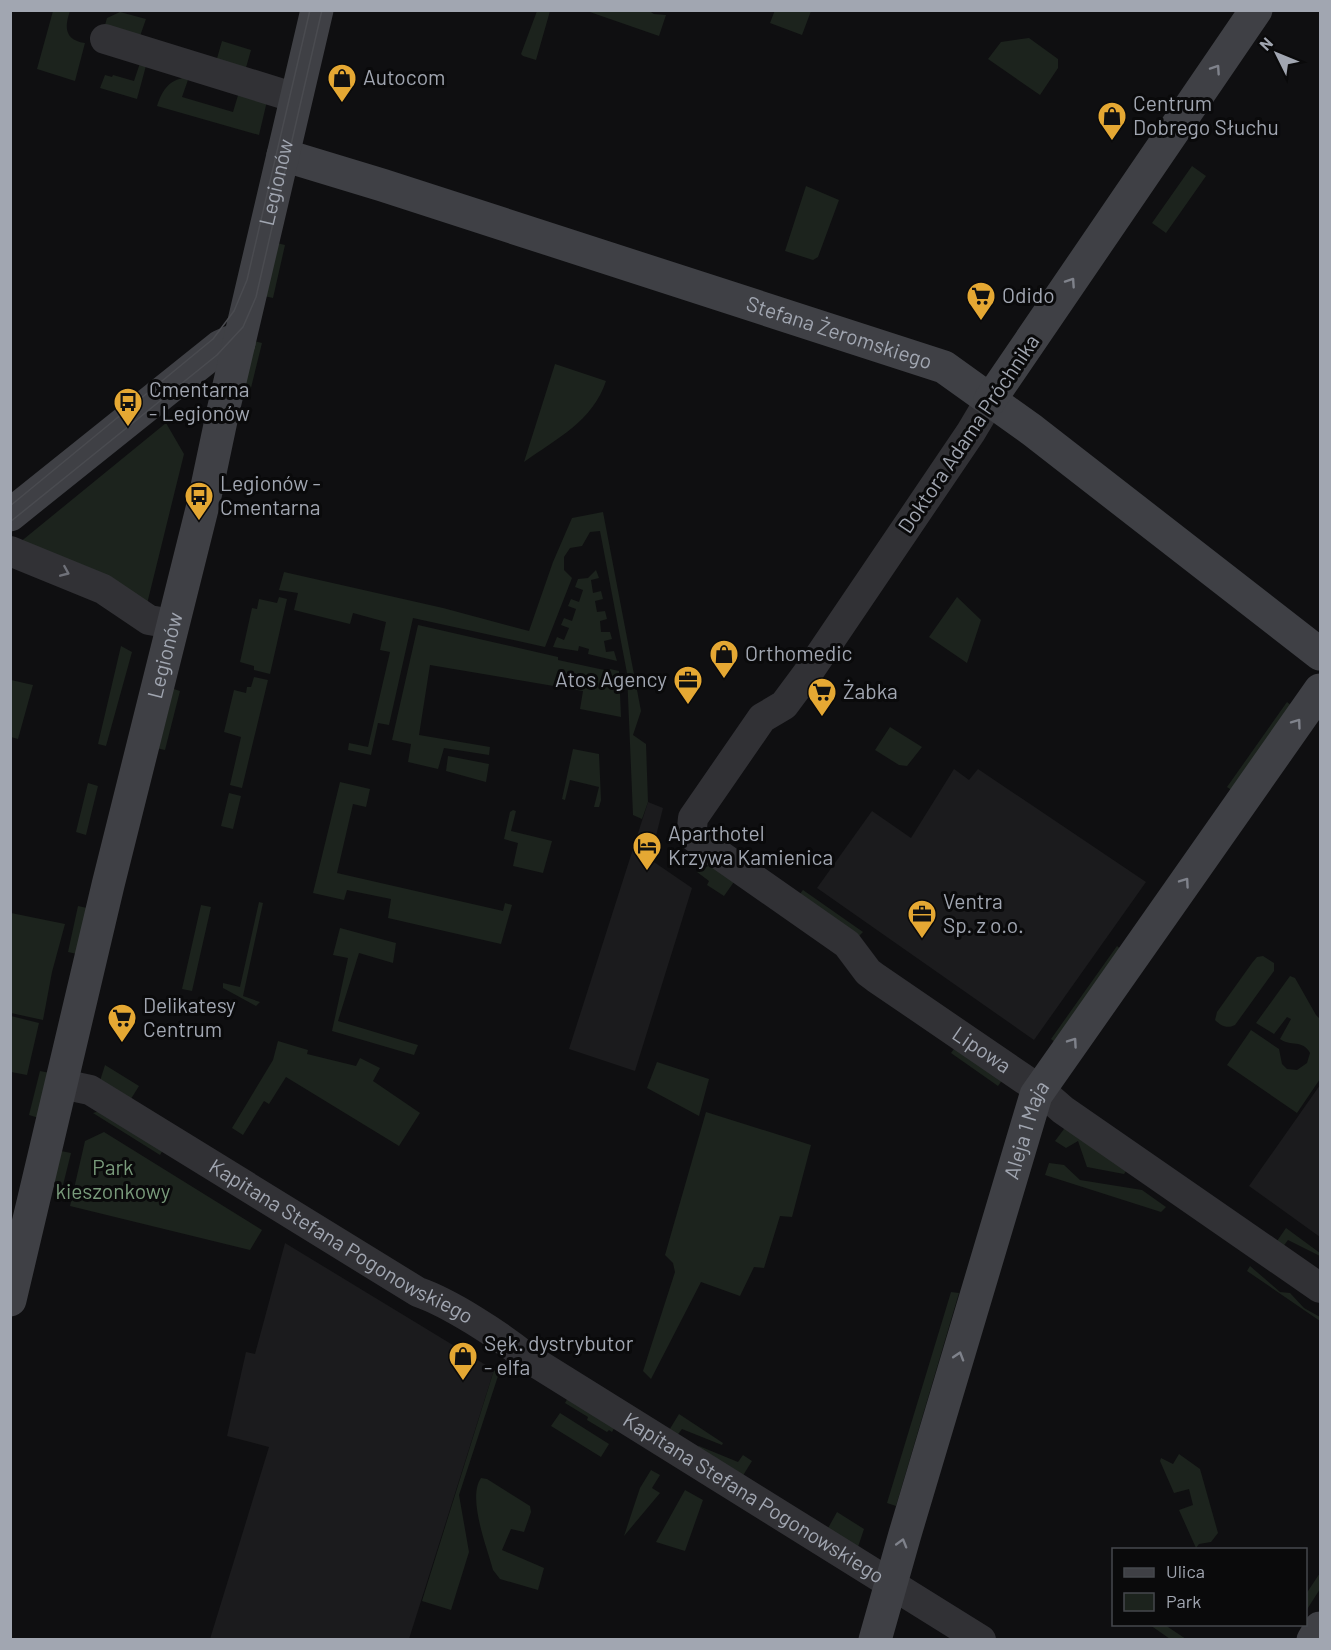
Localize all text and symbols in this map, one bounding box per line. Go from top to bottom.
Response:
north arrow [1247,24,1307,84]
text: N [1255,33,1276,54]
shop icon: Autocom [326,62,358,104]
place label: Autocom [363,64,445,89]
one-way arrow [1209,65,1220,76]
place label: Centrum Dobrego Słuchu [1133,90,1279,139]
shop icon: Centrum Dobrego Słuchu [1096,100,1128,142]
street label: Legionów [253,136,297,228]
one-way arrow [1063,278,1075,288]
supermarket icon: Odido [965,280,997,322]
place label: Odido [1002,282,1055,307]
street label: Stefana Żeromskiego [744,290,936,373]
street label: Doktora Adama Próchnika [892,329,1044,537]
place label: Cmentarna - Legionów [149,376,250,425]
bus stop icon: Cmentarna - Legionów [112,386,144,428]
place label: Legionów - Cmentarna [220,470,321,519]
bus stop icon: Legionów - Cmentarna [183,480,215,522]
one-way arrow [58,565,69,577]
street label: Legionów [141,609,187,701]
shop icon: Orthomedic [708,638,740,680]
place label: Orthomedic [745,640,852,665]
office icon: Atos Agency [672,664,704,706]
place label: Atos Agency [555,666,667,691]
supermarket icon: Żabka [806,676,838,718]
place label: Żabka [843,678,898,703]
one-way arrow [1290,718,1301,729]
place label: Aparthotel Krzywa Kamienica [668,820,833,869]
hotel icon: Aparthotel Krzywa Kamienica [631,830,663,872]
one-way arrow [1178,878,1189,889]
place label: Ventra Sp. z o.o. [943,888,1024,937]
office icon: Ventra Sp. z o.o. [906,898,938,940]
place label: Delikatesy Centrum [143,992,236,1041]
supermarket icon: Delikatesy Centrum [106,1002,138,1044]
street label: Lipowa [948,1020,1016,1078]
one-way arrow [1066,1038,1077,1049]
street label: Aleja 1 Maja [998,1075,1053,1182]
street label: Kapitana Stefana Pogonowskiego [205,1153,478,1328]
park label: Park kieszonkowy [55,1154,171,1203]
place label: Sęk. dystrybutor - elfa [484,1330,634,1379]
shop icon: Sęk. dystrybutor - elfa [447,1340,479,1382]
one-way arrow [952,1351,964,1362]
street label: Kapitana Stefana Pogonowskiego [619,1406,889,1588]
one-way arrow [895,1538,907,1549]
legend [1112,1548,1307,1626]
text: Ulica [1166,1560,1205,1582]
text: Park [1166,1590,1201,1612]

